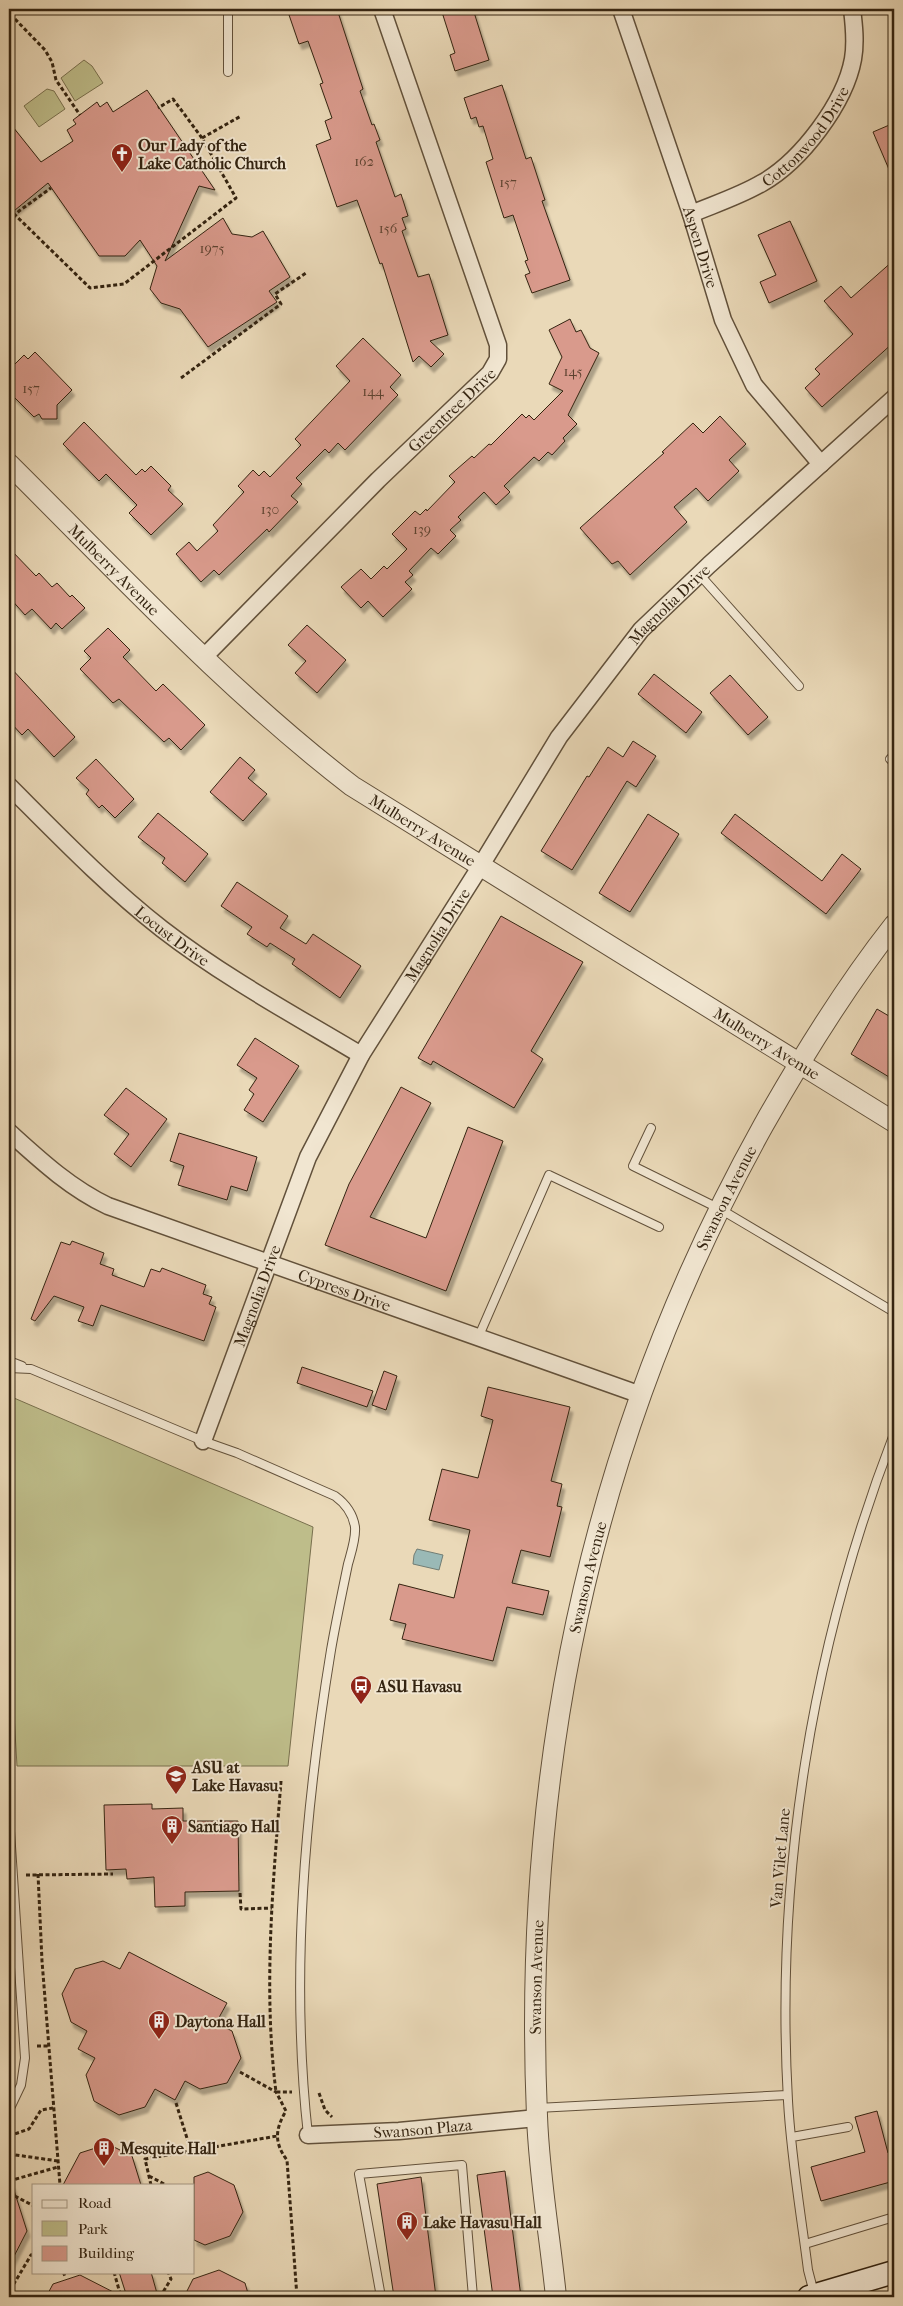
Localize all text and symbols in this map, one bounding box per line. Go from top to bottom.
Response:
street label: Cottonwood Drive [758,83,853,190]
place label: Our Lady of the Lake Catholic Church [138,136,287,173]
church icon: Our Lady of the Lake Catholic Church [110,142,134,173]
house number: 162 [354,153,374,170]
house number: 157 [499,174,517,191]
street label: Aspen Drive [679,202,722,290]
house number: 156 [379,220,398,237]
house number: 1975 [199,240,225,257]
street label: Greentree Drive [404,363,499,456]
house number: 145 [564,363,582,380]
house number: 157 [22,380,40,397]
house number: 144 [362,383,385,400]
house number: 130 [261,501,279,518]
street label: Mulberry Avenue [65,520,164,619]
house number: 139 [413,521,431,538]
street label: Magnolia Drive [624,560,714,648]
street label: Mulberry Avenue [366,790,479,870]
street label: Magnolia Drive [400,884,474,985]
street label: Locust Drive [131,902,213,970]
street label: Mulberry Avenue [710,1003,824,1083]
street label: Swanson Avenue [692,1142,760,1253]
street label: Magnolia Drive [229,1242,284,1349]
street label: Cypress Drive [296,1265,393,1315]
street label: Swanson Avenue [565,1519,610,1635]
bus stop icon: ASU Havasu [349,1674,373,1705]
place label: ASU Havasu [376,1677,462,1696]
place label: ASU at Lake Havasu [191,1758,279,1795]
school or university icon: ASU at Lake Havasu [164,1764,188,1795]
street label: Van Vilet Lane [766,1807,794,1910]
building icon: Santiago Hall [160,1814,184,1845]
place label: Santiago Hall [188,1817,280,1837]
street label: Swanson Avenue [526,1919,547,2034]
building icon: Daytona Hall [147,2009,171,2040]
place label: Daytona Hall [175,2012,266,2032]
street label: Swanson Plaza [373,2115,474,2142]
building icon: Mesquite Hall [92,2136,116,2167]
place label: Mesquite Hall [119,2139,217,2159]
legend [32,2184,195,2274]
text: Road [78,2194,112,2212]
building icon: Lake Havasu Hall [395,2210,419,2241]
place label: Lake Havasu Hall [423,2213,542,2232]
text: Park [78,2220,108,2238]
text: Building [78,2244,135,2262]

